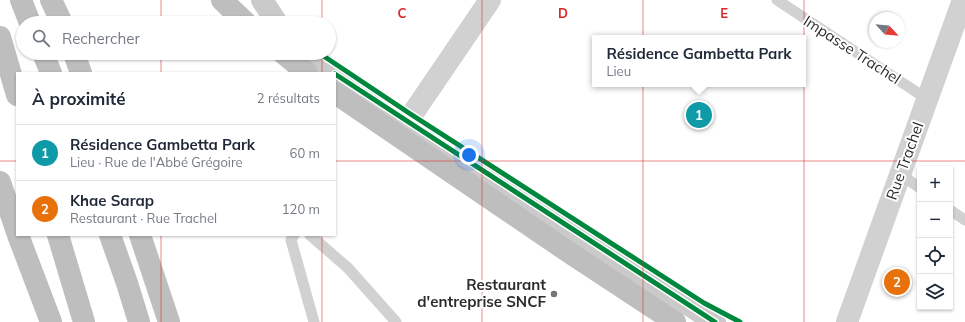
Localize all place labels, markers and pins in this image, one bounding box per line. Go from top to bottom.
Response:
pin: 1 [686,100,712,130]
pin: 2 [884,267,910,297]
place label: Restaurant d'entreprise SNCF [417,275,546,311]
marker: Restaurant d'entreprise SNCF [549,289,559,299]

